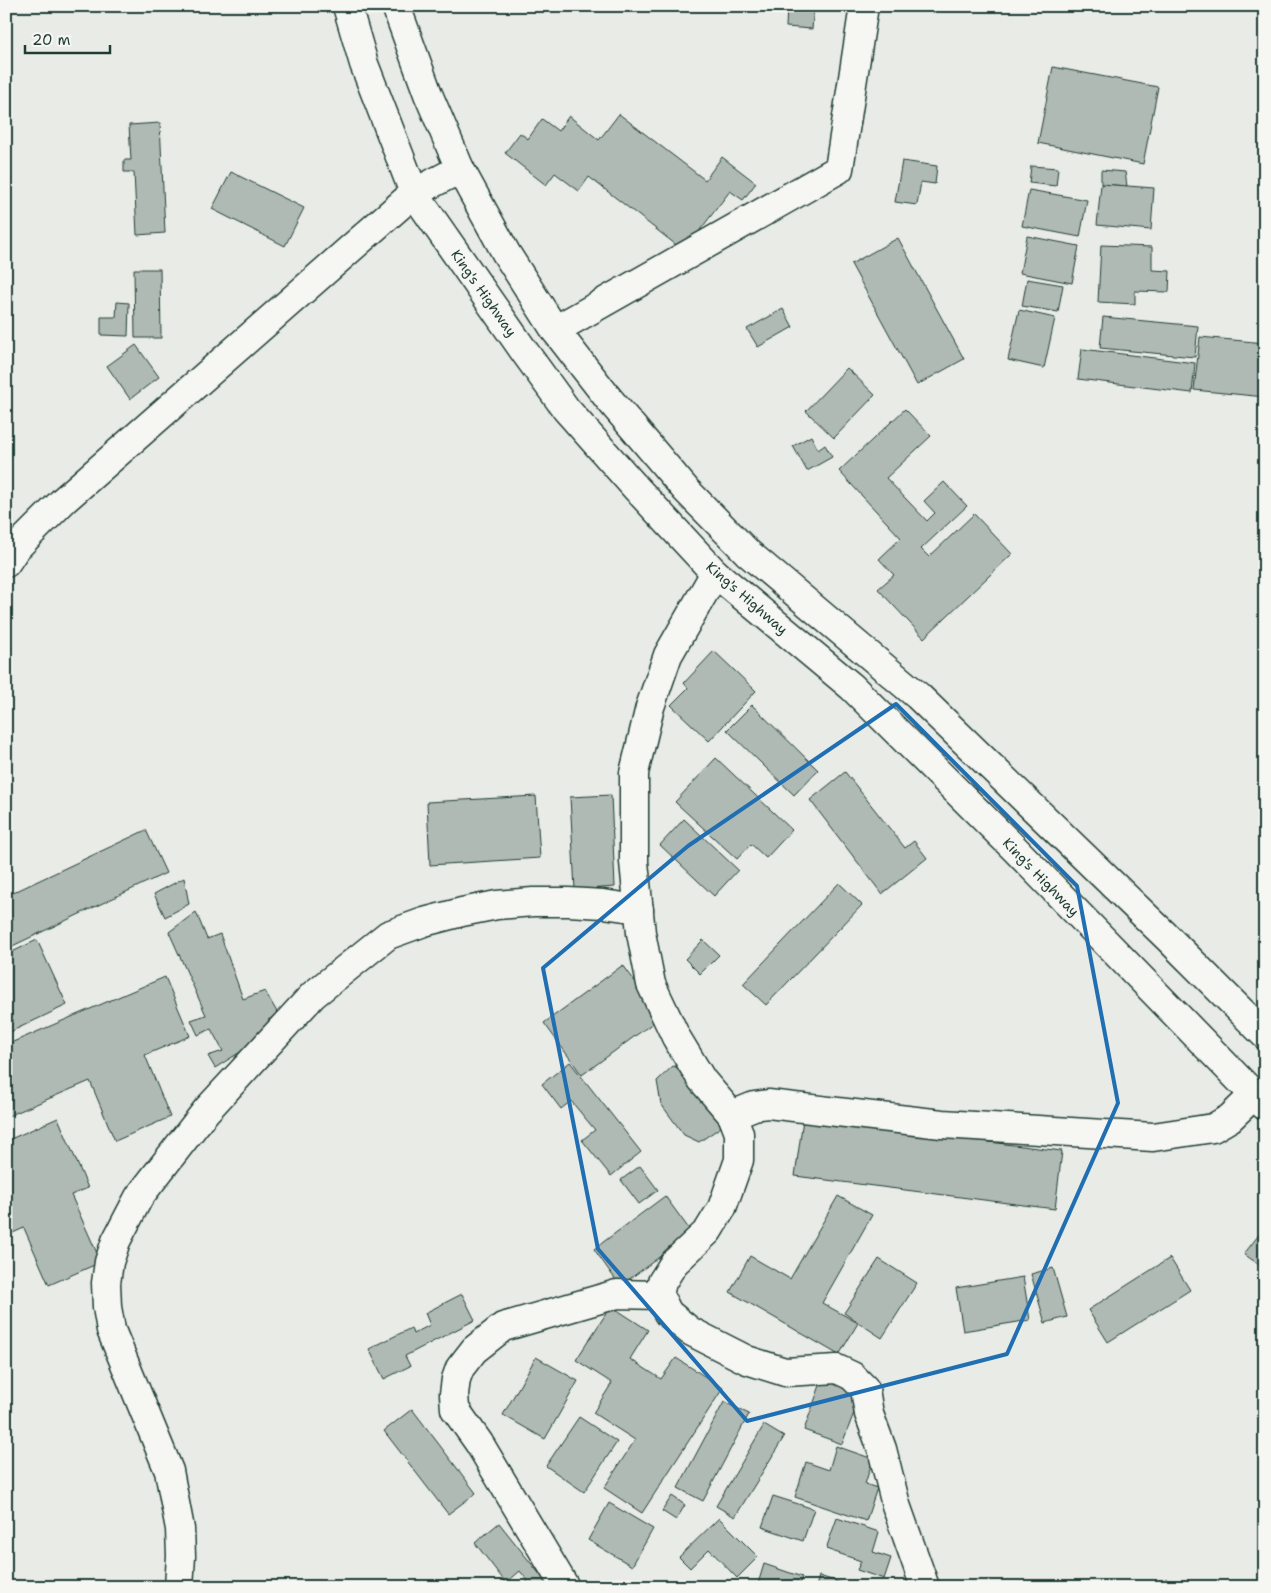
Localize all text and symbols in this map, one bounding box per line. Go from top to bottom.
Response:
scale bar [25,22,110,54]
text: 20 m [32,30,71,50]
street label: King's Highway [447,246,521,340]
street label: King's Highway [702,558,792,638]
street label: King's Highway [999,834,1083,920]

